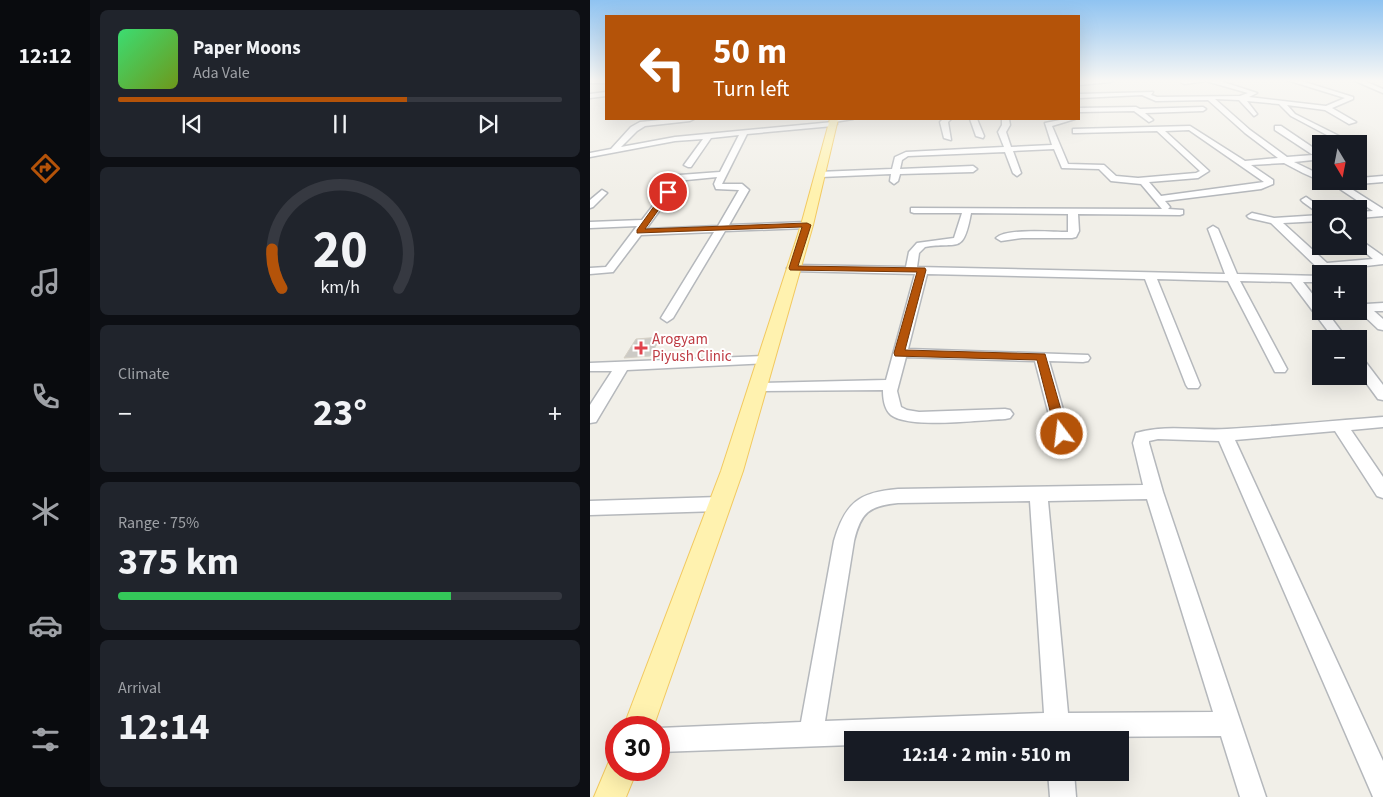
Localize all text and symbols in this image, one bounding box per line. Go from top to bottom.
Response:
text: 50 m [713,27,787,77]
text: Paper Moons [193,35,301,62]
icon: left [630,35,695,100]
text: 12:12 [18,40,72,72]
text: Ada Vale [193,62,250,84]
text: Turn left [713,73,789,105]
icon: previous [178,110,206,138]
icon: pause [326,110,354,138]
icon: next [474,110,502,138]
north arrow [1312,135,1368,190]
map controls [1312,135,1367,385]
icon: directions [28,151,63,186]
pin [647,171,689,213]
icon: arrive [654,178,682,206]
button: search [1312,200,1367,255]
text: 20 [313,214,367,288]
icon: music [28,265,63,300]
button: + [1312,265,1367,320]
text: km/h [320,275,360,300]
place label: Arogyam Piyush Clinic [652,329,732,367]
button: − [1312,330,1367,385]
marker: Arogyam Piyush Clinic [634,341,648,355]
text: Climate [118,363,169,385]
icon: phone [28,379,63,414]
text: 23° [313,386,367,440]
text: − [118,394,132,434]
text: + [548,394,562,434]
position arrow [1035,407,1087,459]
icon: climate [28,494,63,529]
text: Range · 75% [118,512,199,534]
text: 375 km [118,535,239,589]
icon: car [28,608,63,643]
text: Arrival [118,677,161,699]
text: 12:14 [118,700,210,754]
speed limit sign: 30 [605,716,670,781]
icon: filters [28,722,63,757]
text: 12:14 · 2 min · 510 m [902,742,1071,769]

